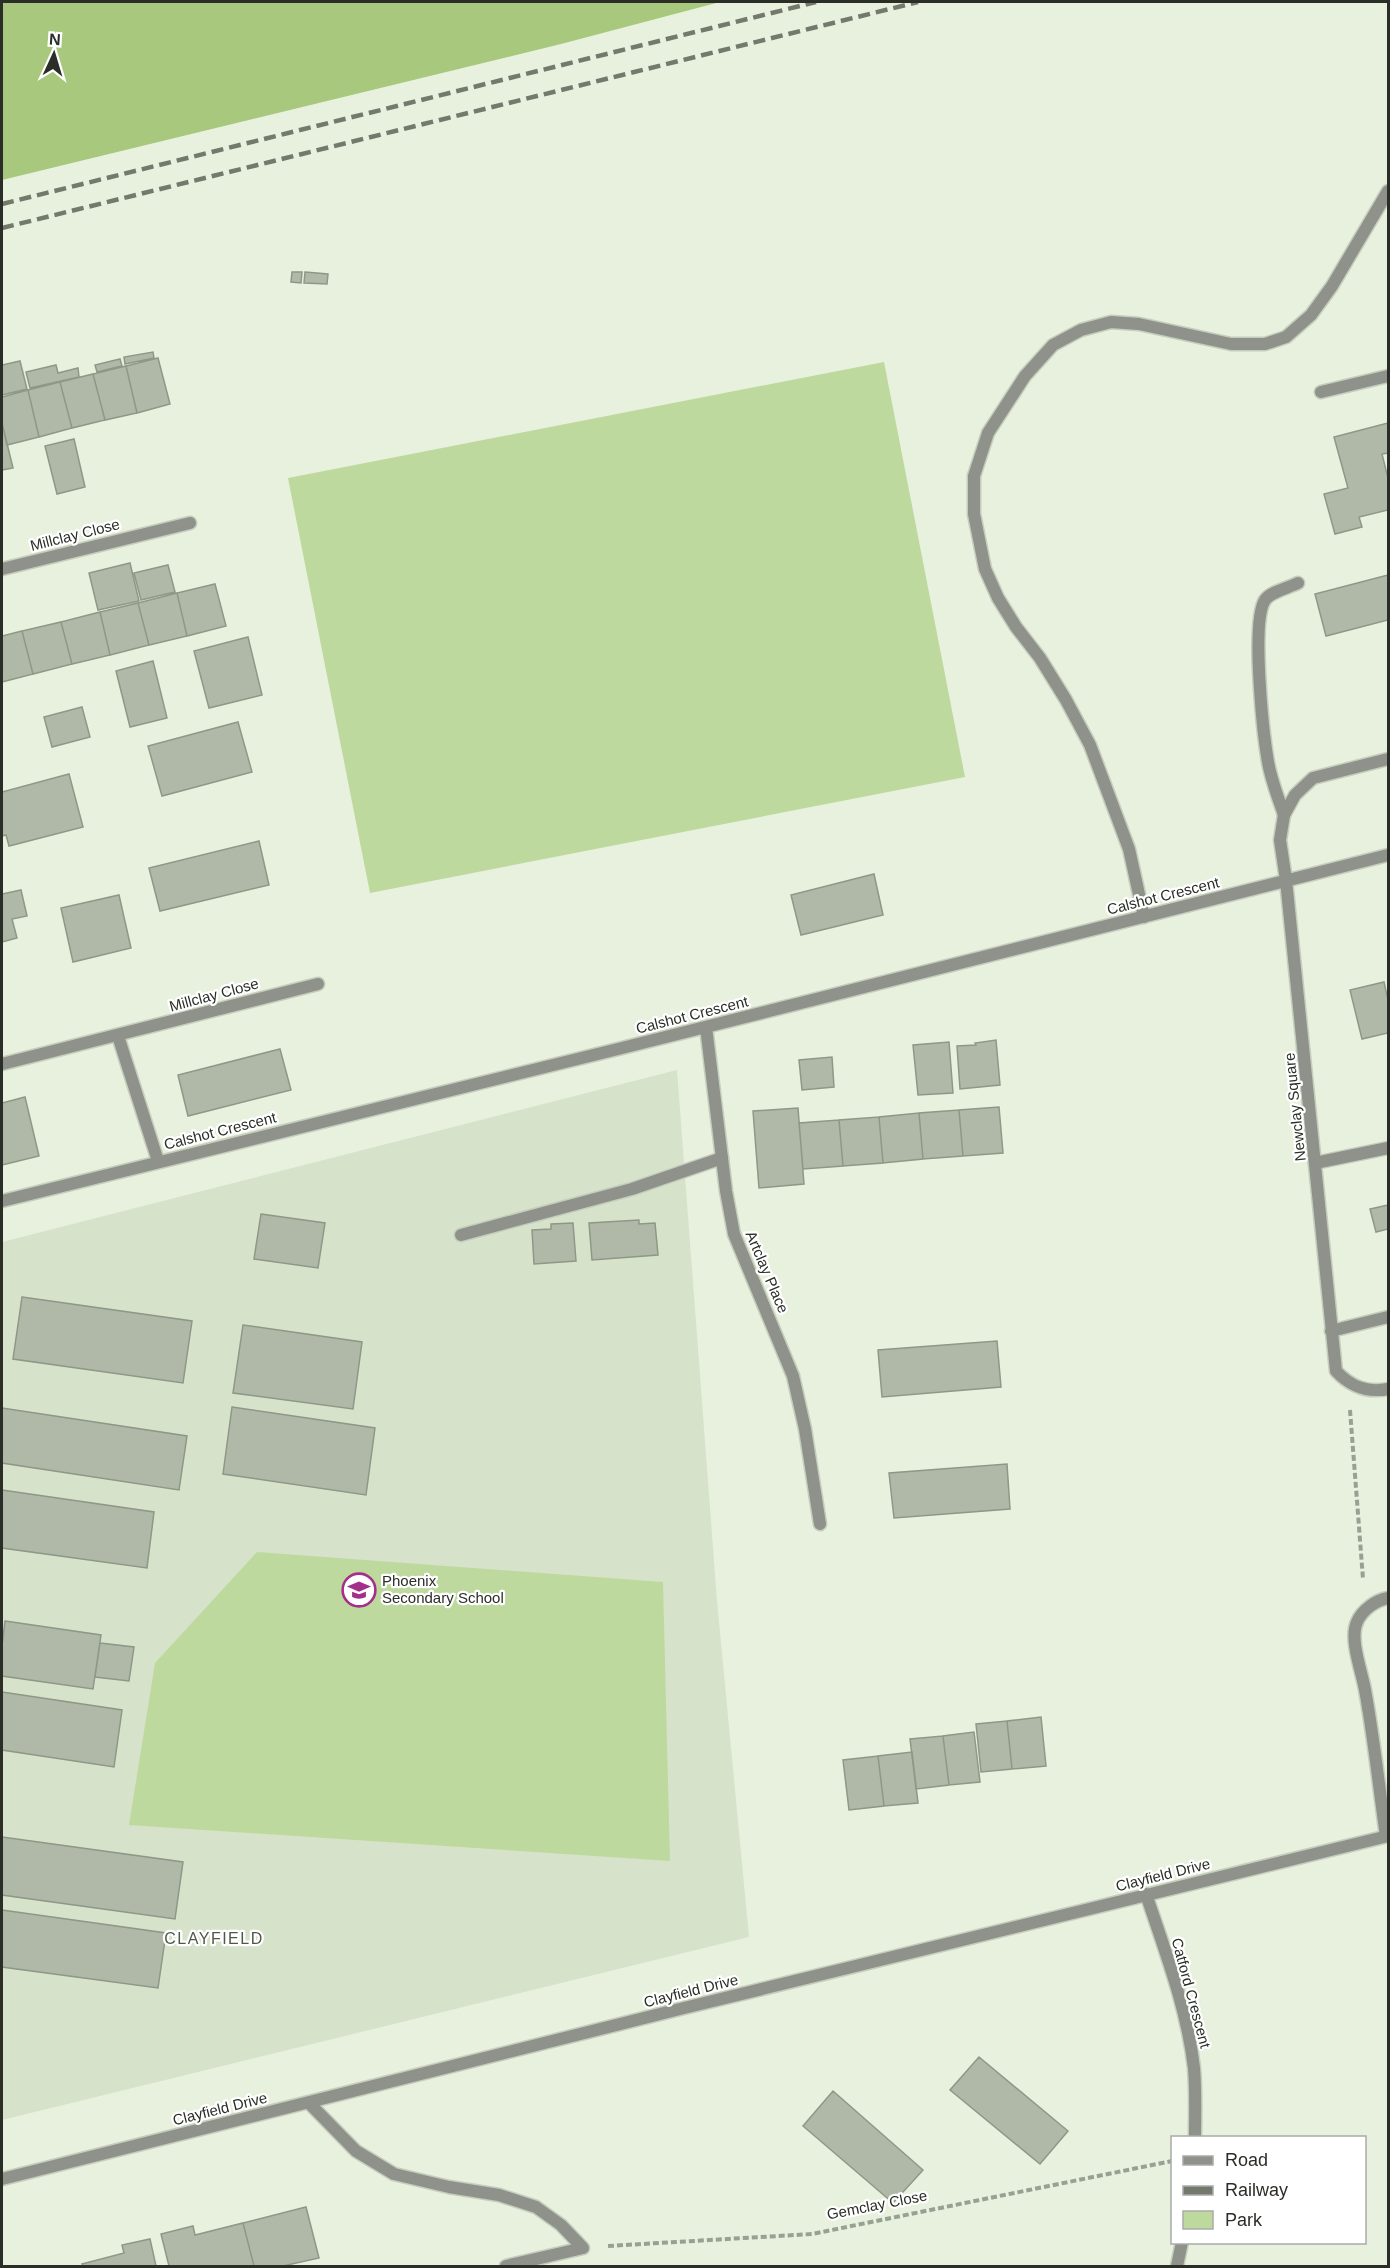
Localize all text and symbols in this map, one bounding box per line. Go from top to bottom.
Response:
north arrow [24,24,84,84]
text: N [49,31,61,48]
street label: Millclay Close [28,515,121,554]
street label: Calshot Crescent [1105,873,1222,918]
street label: Millclay Close [167,974,260,1015]
street label: Calshot Crescent [634,992,751,1037]
street label: Newclay Square [1280,1052,1309,1162]
street label: Calshot Crescent [162,1108,279,1153]
street label: Artclay Place [743,1228,792,1315]
school or university icon: Phoenix Secondary School [341,1572,377,1608]
place label: Phoenix Secondary School [382,1572,504,1606]
street label: Clayfield Drive [1114,1855,1212,1894]
district label: CLAYFIELD [164,1930,264,1947]
street label: Catford Crescent [1169,1936,1215,2051]
street label: Clayfield Drive [642,1971,740,2010]
street label: Clayfield Drive [171,2089,269,2128]
legend [1171,2136,1366,2244]
text: Road [1225,2150,1268,2170]
text: Railway [1225,2180,1288,2200]
street label: Gemclay Close [825,2186,928,2223]
text: Park [1225,2210,1263,2230]

